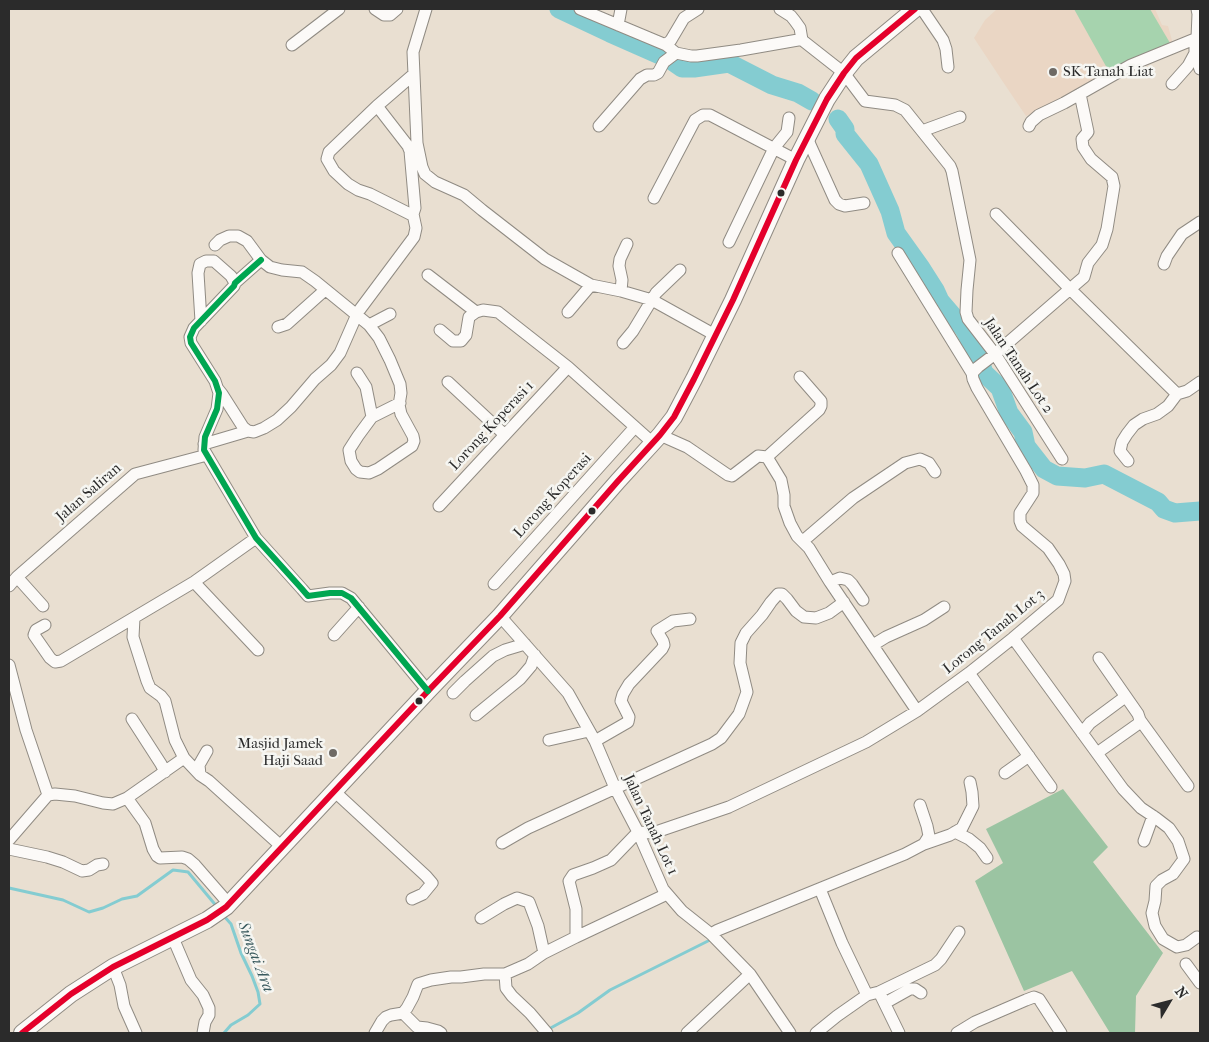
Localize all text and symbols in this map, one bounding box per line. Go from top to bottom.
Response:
place label: SK Tanah Liat [1063,63,1154,81]
marker: SK Tanah Liat [1047,66,1059,78]
unlabelled marker [776,188,786,198]
street label: Jalan Tanah Lot 2 [979,315,1057,417]
street label: Lorong Koperasi 1 [446,377,538,475]
street label: Lorong Koperasi [510,450,596,542]
street label: Jalan Saliran [53,460,125,526]
unlabelled marker [587,506,597,516]
street label: Lorong Tanah Lot 3 [940,586,1048,678]
unlabelled marker [414,696,424,706]
place label: Masjid Jamek Haji Saad [237,735,323,770]
marker: Masjid Jamek Haji Saad [327,747,339,759]
street label: Jalan Tanah Lot 1 [619,772,681,878]
water label: Sungai Ara [233,919,277,995]
north arrow [1144,977,1194,1027]
text: N [1171,983,1191,1002]

